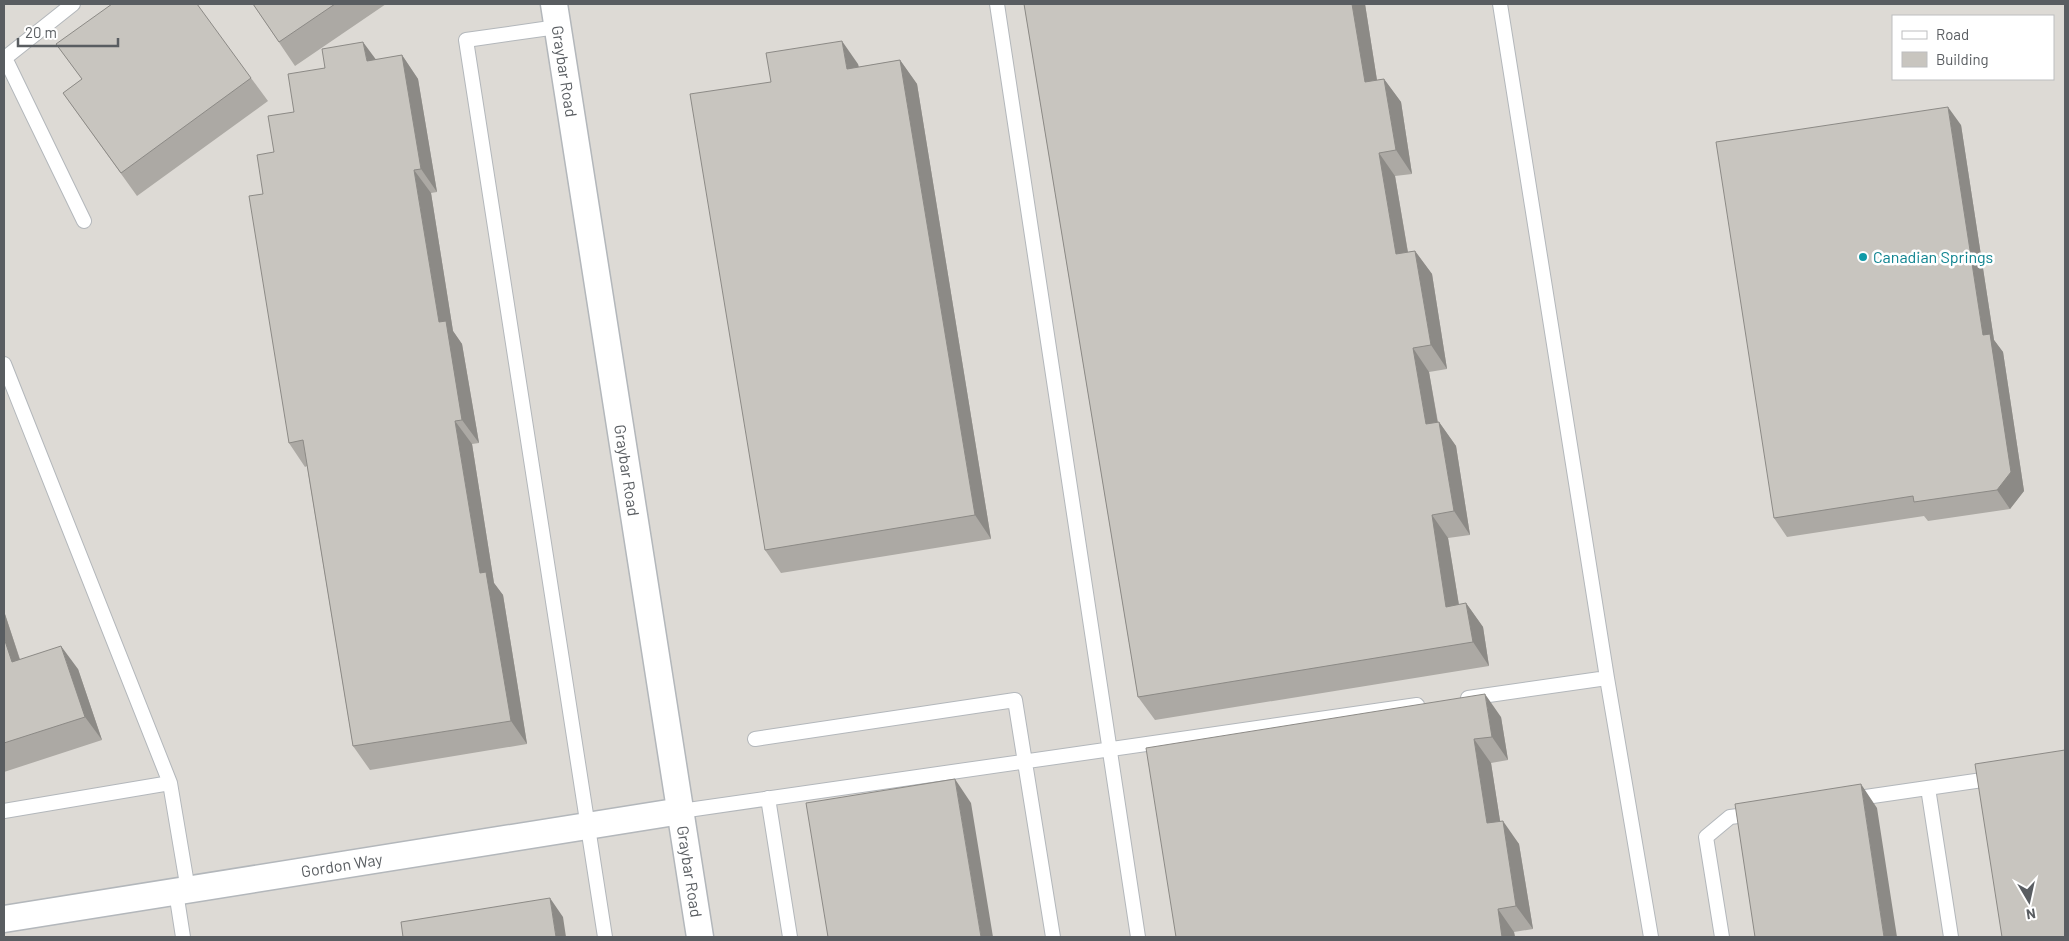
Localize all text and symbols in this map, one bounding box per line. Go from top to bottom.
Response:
scale bar [18,15,118,47]
legend [1892,15,2054,80]
text: 20 m [25,23,57,41]
street label: Graybar Road [548,24,582,118]
text: Road [1936,25,1969,43]
text: Building [1936,50,1989,68]
place label: Canadian Springs [1873,247,1993,266]
marker: Canadian Springs [1857,251,1869,263]
street label: Graybar Road [611,423,644,517]
street label: Graybar Road [674,824,707,919]
street label: Gordon Way [299,849,384,880]
north arrow [2004,876,2054,926]
text: N [2025,905,2037,923]

